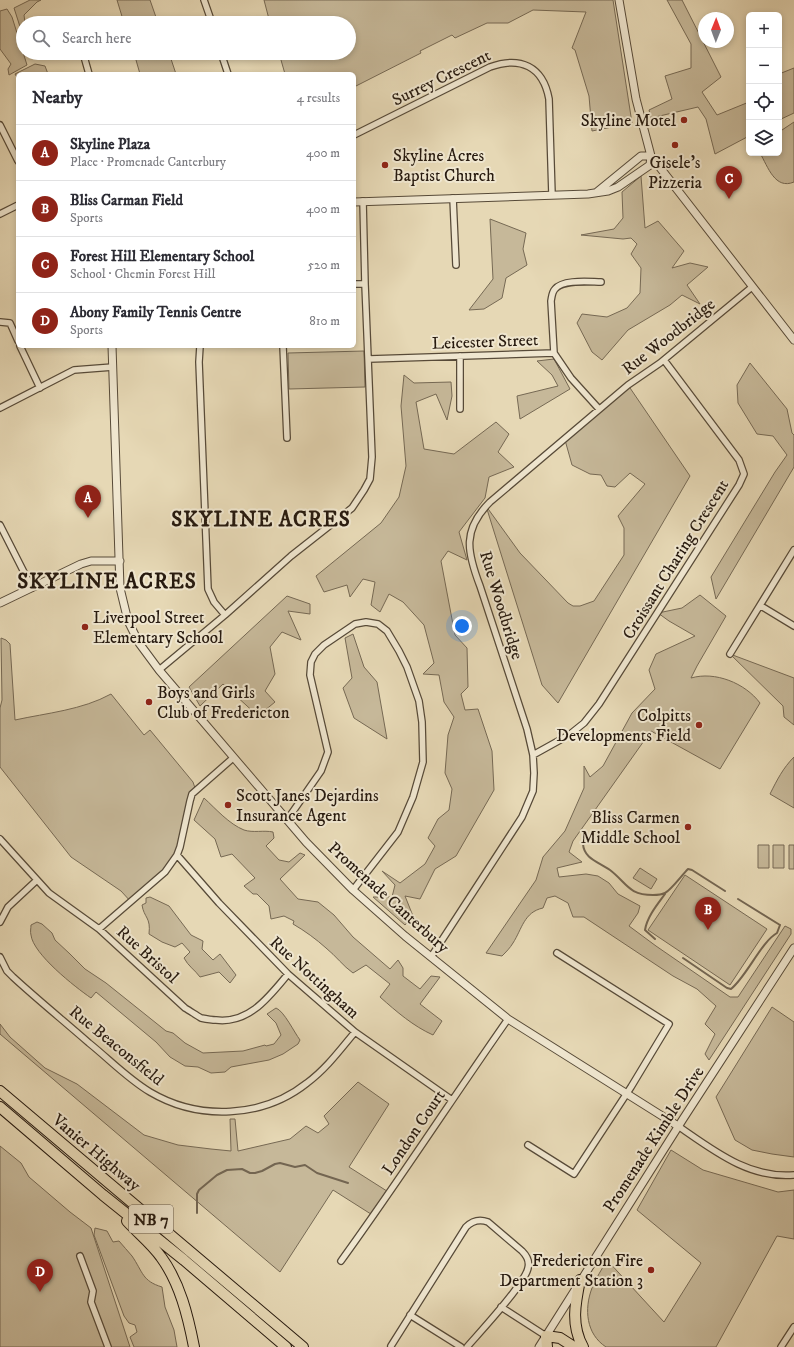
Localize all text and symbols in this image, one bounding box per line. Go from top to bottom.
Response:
north arrow [698,12,734,48]
map controls [746,12,782,156]
button: + [746,12,782,48]
search box [16,16,356,60]
icon: search [30,27,52,49]
text: Search here [62,29,131,48]
street label: Surrey Crescent [388,44,495,111]
button: − [746,48,782,84]
button: locate [746,84,782,120]
text: Nearby [32,87,82,109]
text: 4 results [297,90,340,106]
place label: Skyline Motel [581,110,676,132]
marker: Skyline Motel [679,115,689,125]
button: layers [746,120,782,156]
text: Skyline Plaza [70,135,150,154]
marker: Gisele's Pizzeria [670,140,680,150]
text: A [41,145,49,161]
text: 400 m [306,145,340,161]
place label: Skyline Acres Baptist Church [393,145,495,187]
place label: Gisele's Pizzeria [648,152,703,194]
text: Place · Promenade Canterbury [70,154,226,170]
marker: Skyline Acres Baptist Church [380,160,390,170]
pin: C [716,166,742,199]
text: Bliss Carman Field [70,191,183,210]
text: B [41,201,49,217]
text: 400 m [306,201,340,217]
text: Sports [70,210,103,226]
text: Forest Hill Elementary School [70,247,254,266]
text: C [41,257,49,273]
text: 520 m [308,257,340,273]
text: School · Chemin Forest Hill [70,266,215,282]
street label: Rue Woodbridge [618,294,720,380]
text: Abony Family Tennis Centre [70,303,241,322]
text: D [40,313,50,329]
text: 810 m [309,313,340,329]
text: Sports [70,322,103,338]
street label: Leicester Street [431,329,539,355]
street label: Croissant Charing Crescent [618,475,734,644]
pin: A [75,485,101,518]
district label: SKYLINE ACRES [171,507,351,533]
street label: Rue Woodbridge [474,548,528,662]
district label: SKYLINE ACRES [17,569,197,595]
place label: Liverpool Street Elementary School [93,607,223,649]
your location [452,616,472,636]
marker: Liverpool Street Elementary School [80,622,90,632]
place label: Boys and Girls Club of Fredericton [157,682,290,724]
marker: Boys and Girls Club of Fredericton [144,697,154,707]
place label: Colpitts Developments Field [556,705,692,747]
marker: Colpitts Developments Field [694,720,704,730]
place label: Scott Janes Dejardins Insurance Agent [236,785,379,827]
marker: Scott Janes Dejardins Insurance Agent [223,800,233,810]
place label: Bliss Carmen Middle School [581,807,680,849]
marker: Bliss Carmen Middle School [683,822,693,832]
street label: Promenade Canterbury [323,837,454,959]
pin: B [695,897,721,930]
street label: Rue Bristol [112,921,183,988]
street label: Rue Nottingham [265,932,364,1024]
street label: Rue Beaconsfield [65,1001,169,1091]
street label: Promenade Kimble Drive [598,1062,709,1217]
street label: London Court [377,1085,451,1179]
street label: Vanier Highway [47,1109,146,1197]
road number: NB 7 [129,1205,173,1233]
place label: Fredericton Fire Department Station 3 [500,1250,643,1292]
pin: D [27,1259,53,1292]
marker: Fredericton Fire Department Station 3 [646,1265,656,1275]

